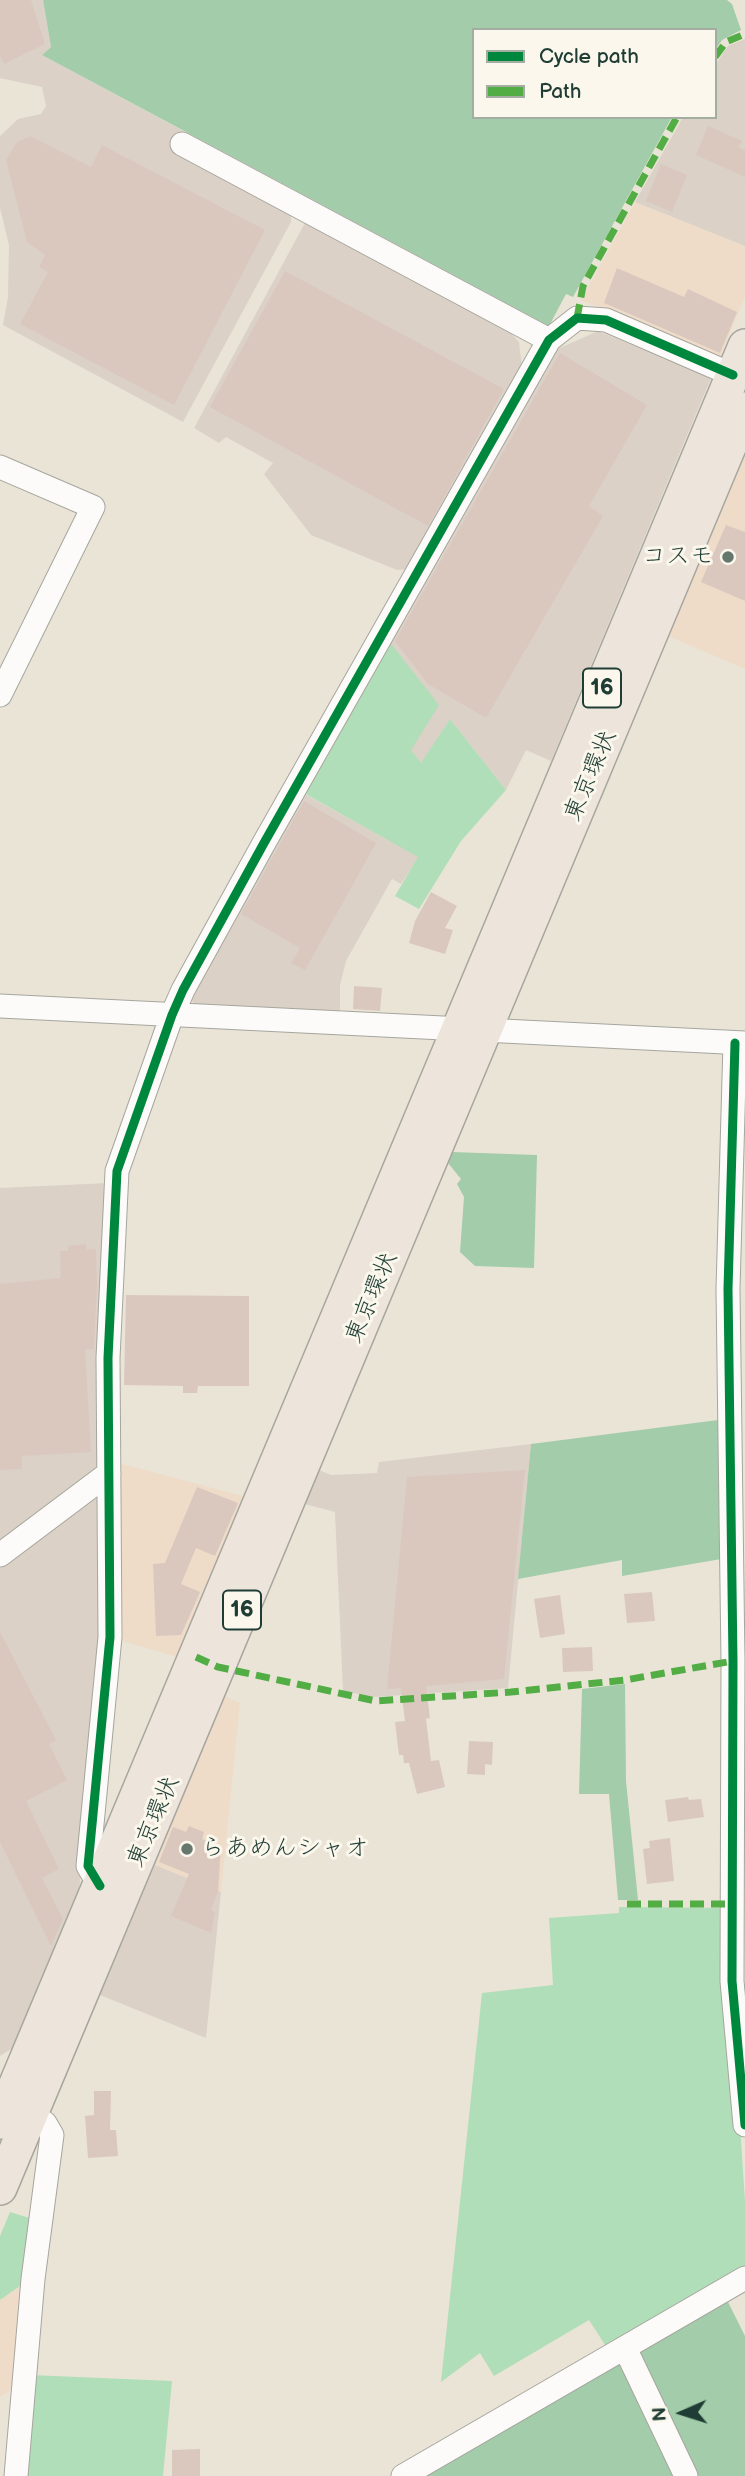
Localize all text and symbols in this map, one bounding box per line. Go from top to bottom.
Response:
legend [472,28,717,119]
text: Cycle path [539,44,639,69]
text: Path [539,79,581,104]
place label: コスモ [642,543,714,571]
marker: コスモ [720,549,736,565]
road number: 16 [583,668,621,708]
street label: 東京環状 [559,726,623,826]
street label: 東京環状 [340,1248,404,1348]
road number: 16 [223,1590,261,1630]
street label: 東京環状 [122,1772,186,1872]
place label: らあめんシャオ [201,1835,369,1863]
marker: らあめんシャオ [179,1841,195,1857]
north arrow [647,2378,717,2448]
text: N [649,2406,672,2422]

